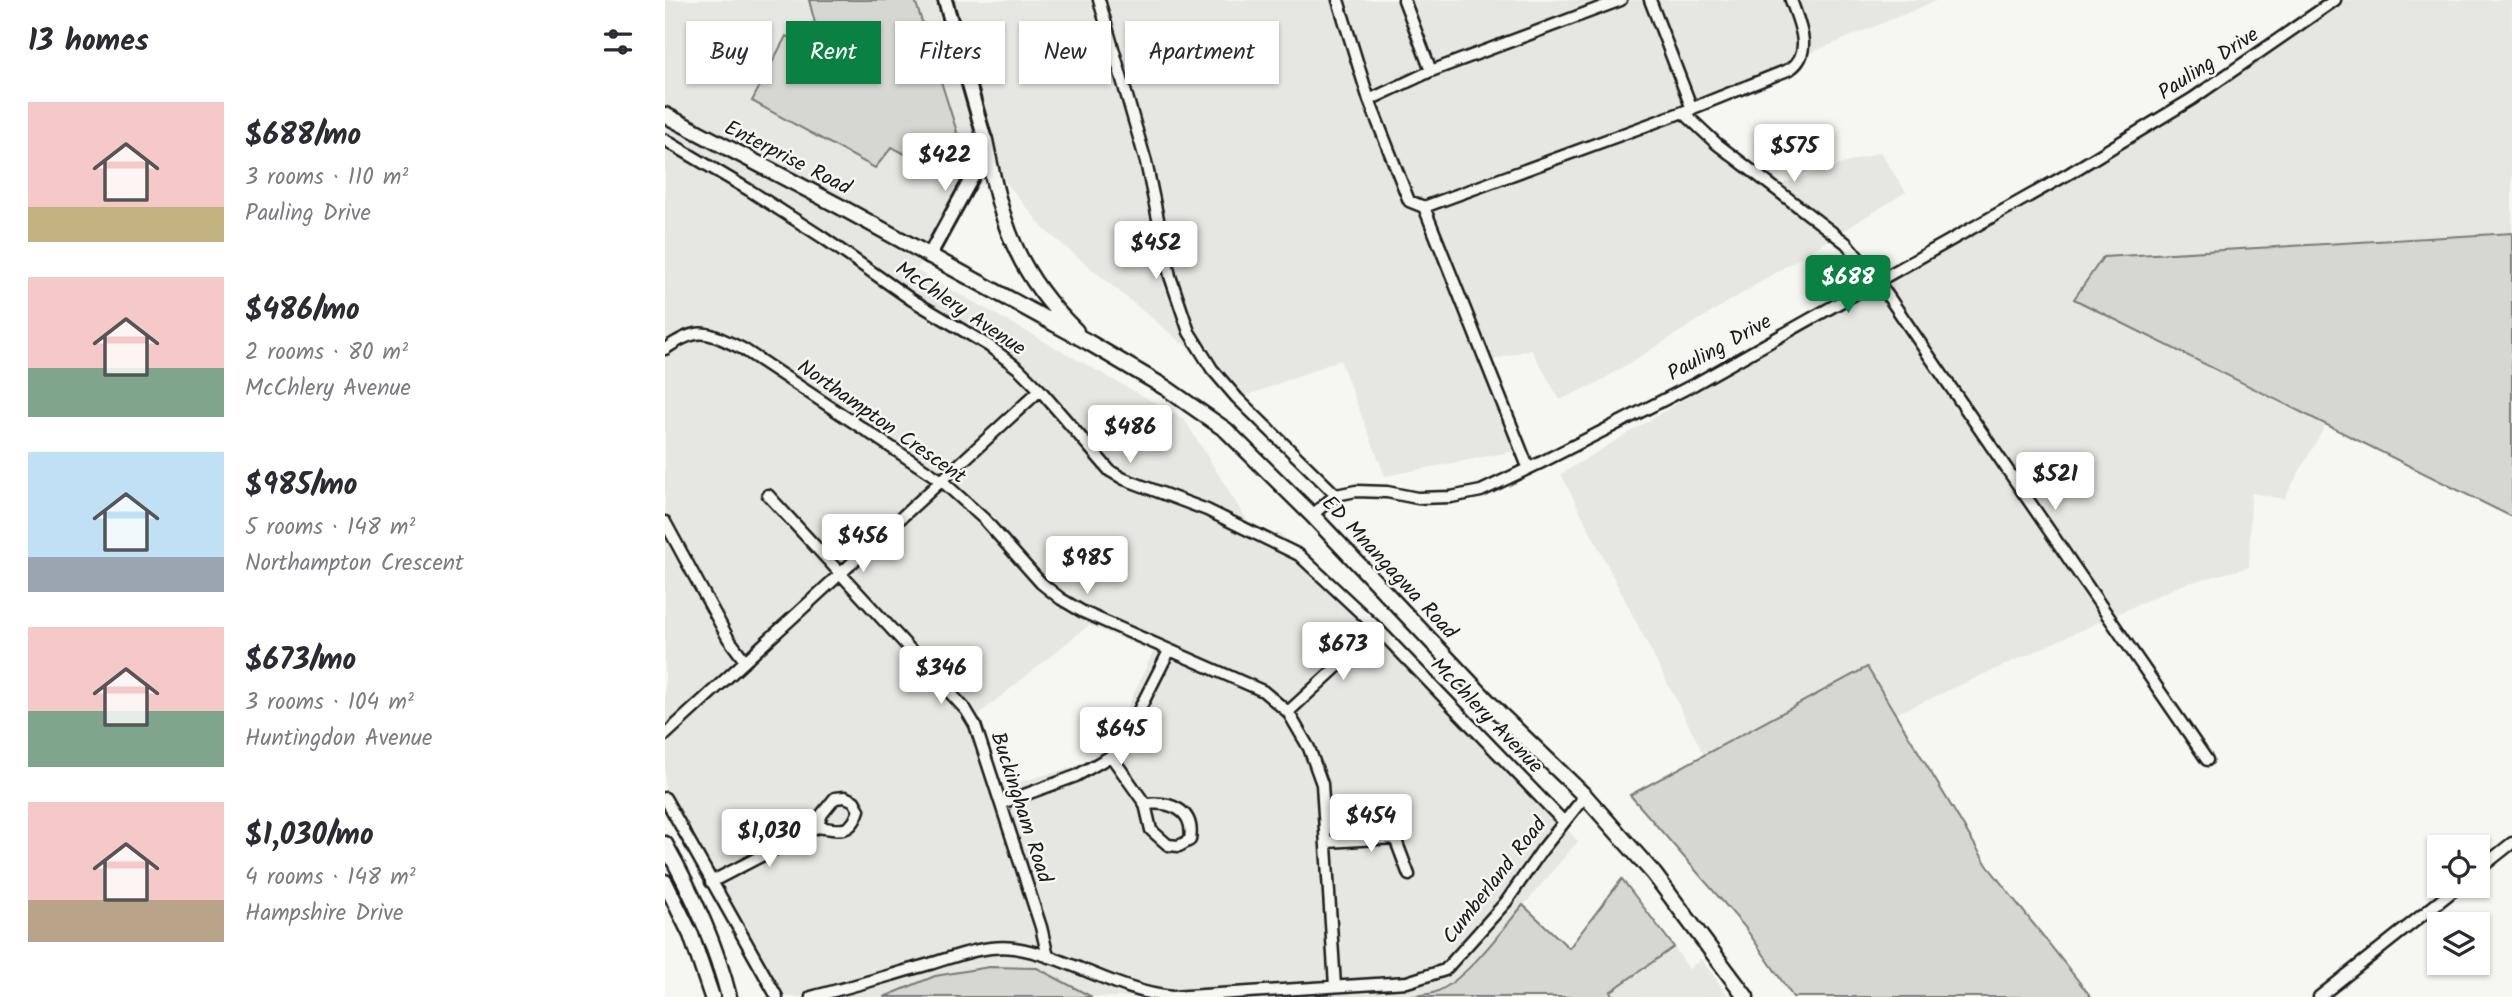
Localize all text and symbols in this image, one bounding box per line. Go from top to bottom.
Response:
text: 13 homes [28,18,149,66]
street label: Pauling Drive [2152,19,2266,109]
chip: Buy [686,21,772,84]
chip: Rent [786,21,881,84]
chip: Filters [895,21,1005,84]
chip: New [1019,21,1111,84]
chip: Apartment [1125,21,1279,84]
icon: filters [599,23,637,61]
text: $688/mo [245,112,361,160]
street label: Enterprise Road [718,112,857,205]
pin: $575 [1753,124,1835,184]
text: $575 [1770,129,1818,165]
icon: home [84,130,168,214]
pin: $422 [904,134,986,193]
text: $422 [919,138,971,174]
text: 3 rooms · 110 m² [245,160,408,196]
text: Pauling Drive [245,196,371,232]
pin: $452 [1115,222,1197,281]
text: $452 [1130,226,1182,262]
street label: McChlery Avenue [888,253,1033,366]
pin: $688 [1807,256,1889,315]
text: $688 [1821,260,1875,296]
text: $486/mo [245,287,360,335]
icon: home [84,305,168,389]
street label: Pauling Drive [1661,306,1778,391]
text: 2 rooms · 80 m² [245,335,408,371]
street label: Northampton Crescent [790,351,973,494]
text: McChlery Avenue [245,371,411,407]
pin: $486 [1089,406,1171,465]
text: $486 [1104,410,1156,446]
pin: $521 [2014,452,2096,512]
text: $521 [2032,457,2078,493]
text: $985/mo [245,462,358,510]
icon: home [84,480,168,564]
street label: ED Mnangagwa Road [1313,488,1465,648]
text: 5 rooms · 148 m² [245,510,415,546]
pin: $456 [822,514,904,574]
text: $456 [838,519,888,555]
pin: $985 [1046,536,1128,596]
text: $985 [1062,541,1112,577]
text: Northampton Crescent [245,546,464,582]
pin: $673 [1302,622,1384,682]
text: $673 [1318,627,1368,663]
text: $673/mo [245,637,356,685]
pin: $346 [900,646,982,706]
street label: McChlery Avenue [1421,650,1551,782]
text: $346 [915,651,967,687]
icon: home [84,655,168,739]
text: 3 rooms · 104 m² [245,685,414,721]
pin: $645 [1080,708,1162,767]
text: $645 [1096,712,1146,748]
text: Huntingdon Avenue [245,721,432,757]
street label: Buckingham Road [981,728,1061,888]
pin: $454 [1330,794,1412,854]
text: $454 [1346,799,1396,835]
pin: $1,030 [712,810,826,869]
street label: Cumberland Road [1435,810,1556,952]
text: $1,030/mo [245,812,374,860]
text: $1,030 [738,814,800,850]
icon: home [84,830,168,914]
map controls [2427,835,2490,975]
button: locate [2427,835,2490,898]
text: 4 rooms · 148 m² [245,860,416,896]
text: Hampshire Drive [245,896,403,932]
button: layers [2427,912,2490,975]

